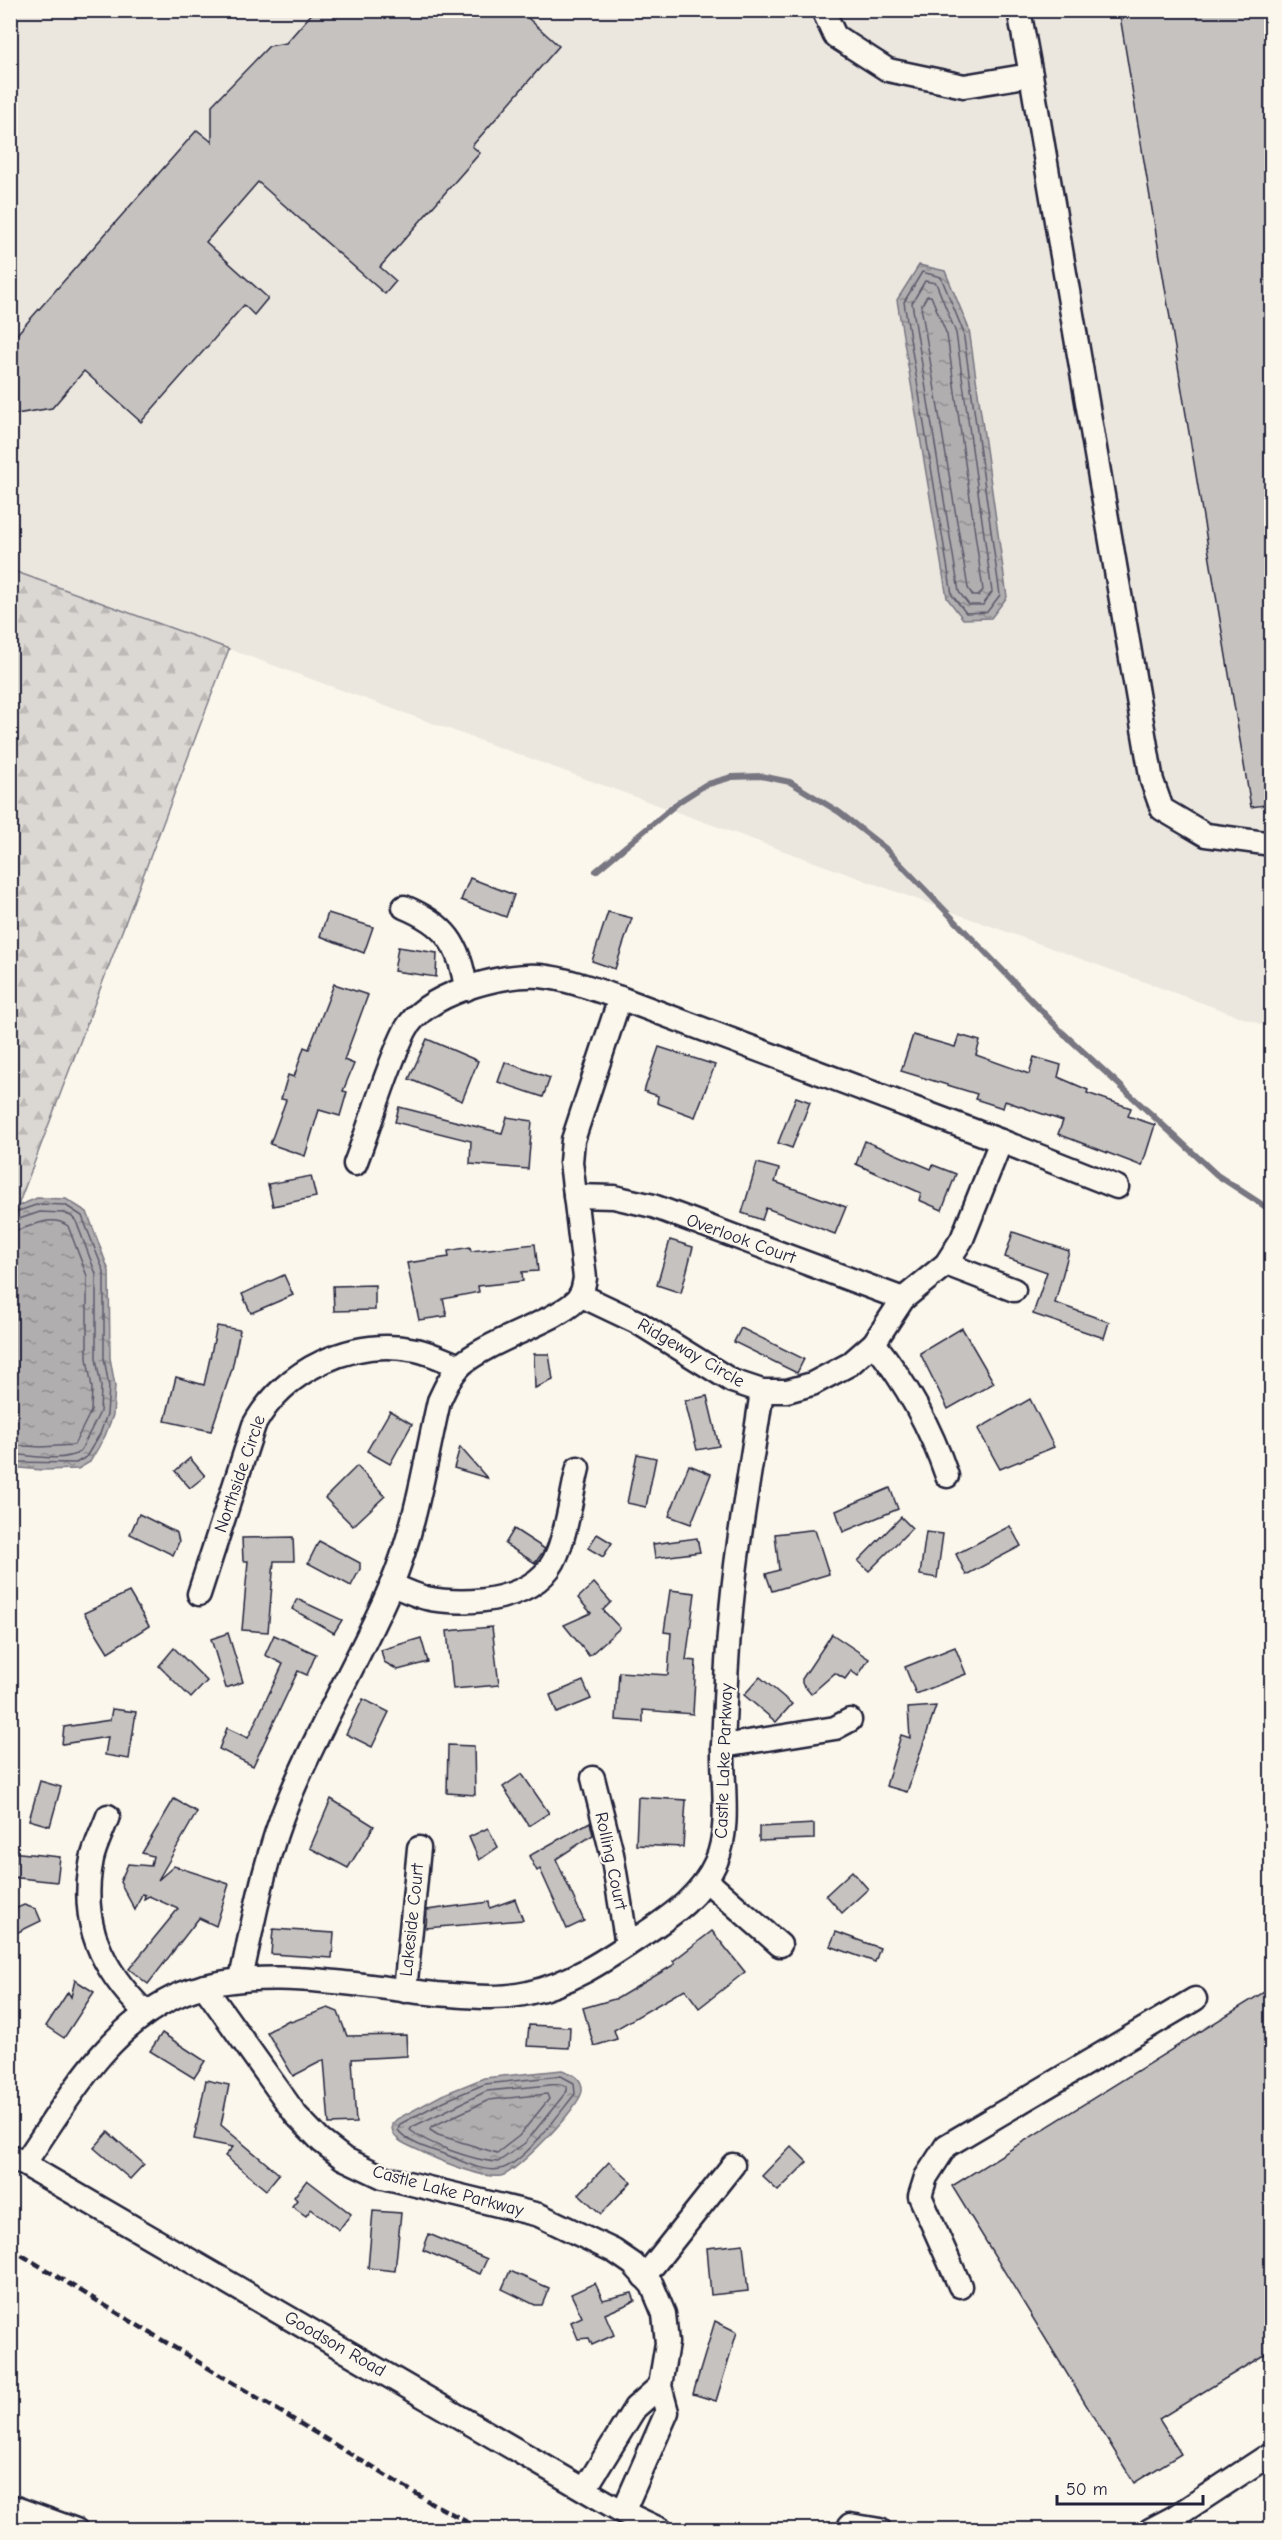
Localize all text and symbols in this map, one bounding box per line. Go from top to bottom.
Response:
street label: Overlook Court [684,1210,799,1269]
street label: Ridgeway Circle [634,1314,748,1392]
street label: Northside Circle [210,1413,270,1535]
street label: Castle Lake Parkway [711,1682,737,1839]
street label: Rolling Court [590,1810,632,1913]
street label: Lakeside Court [396,1862,428,1978]
street label: Castle Lake Parkway [370,2161,527,2222]
street label: Goodson Road [281,2307,389,2381]
scale bar [1057,2468,1202,2506]
text: 50 m [1066,2479,1108,2500]

